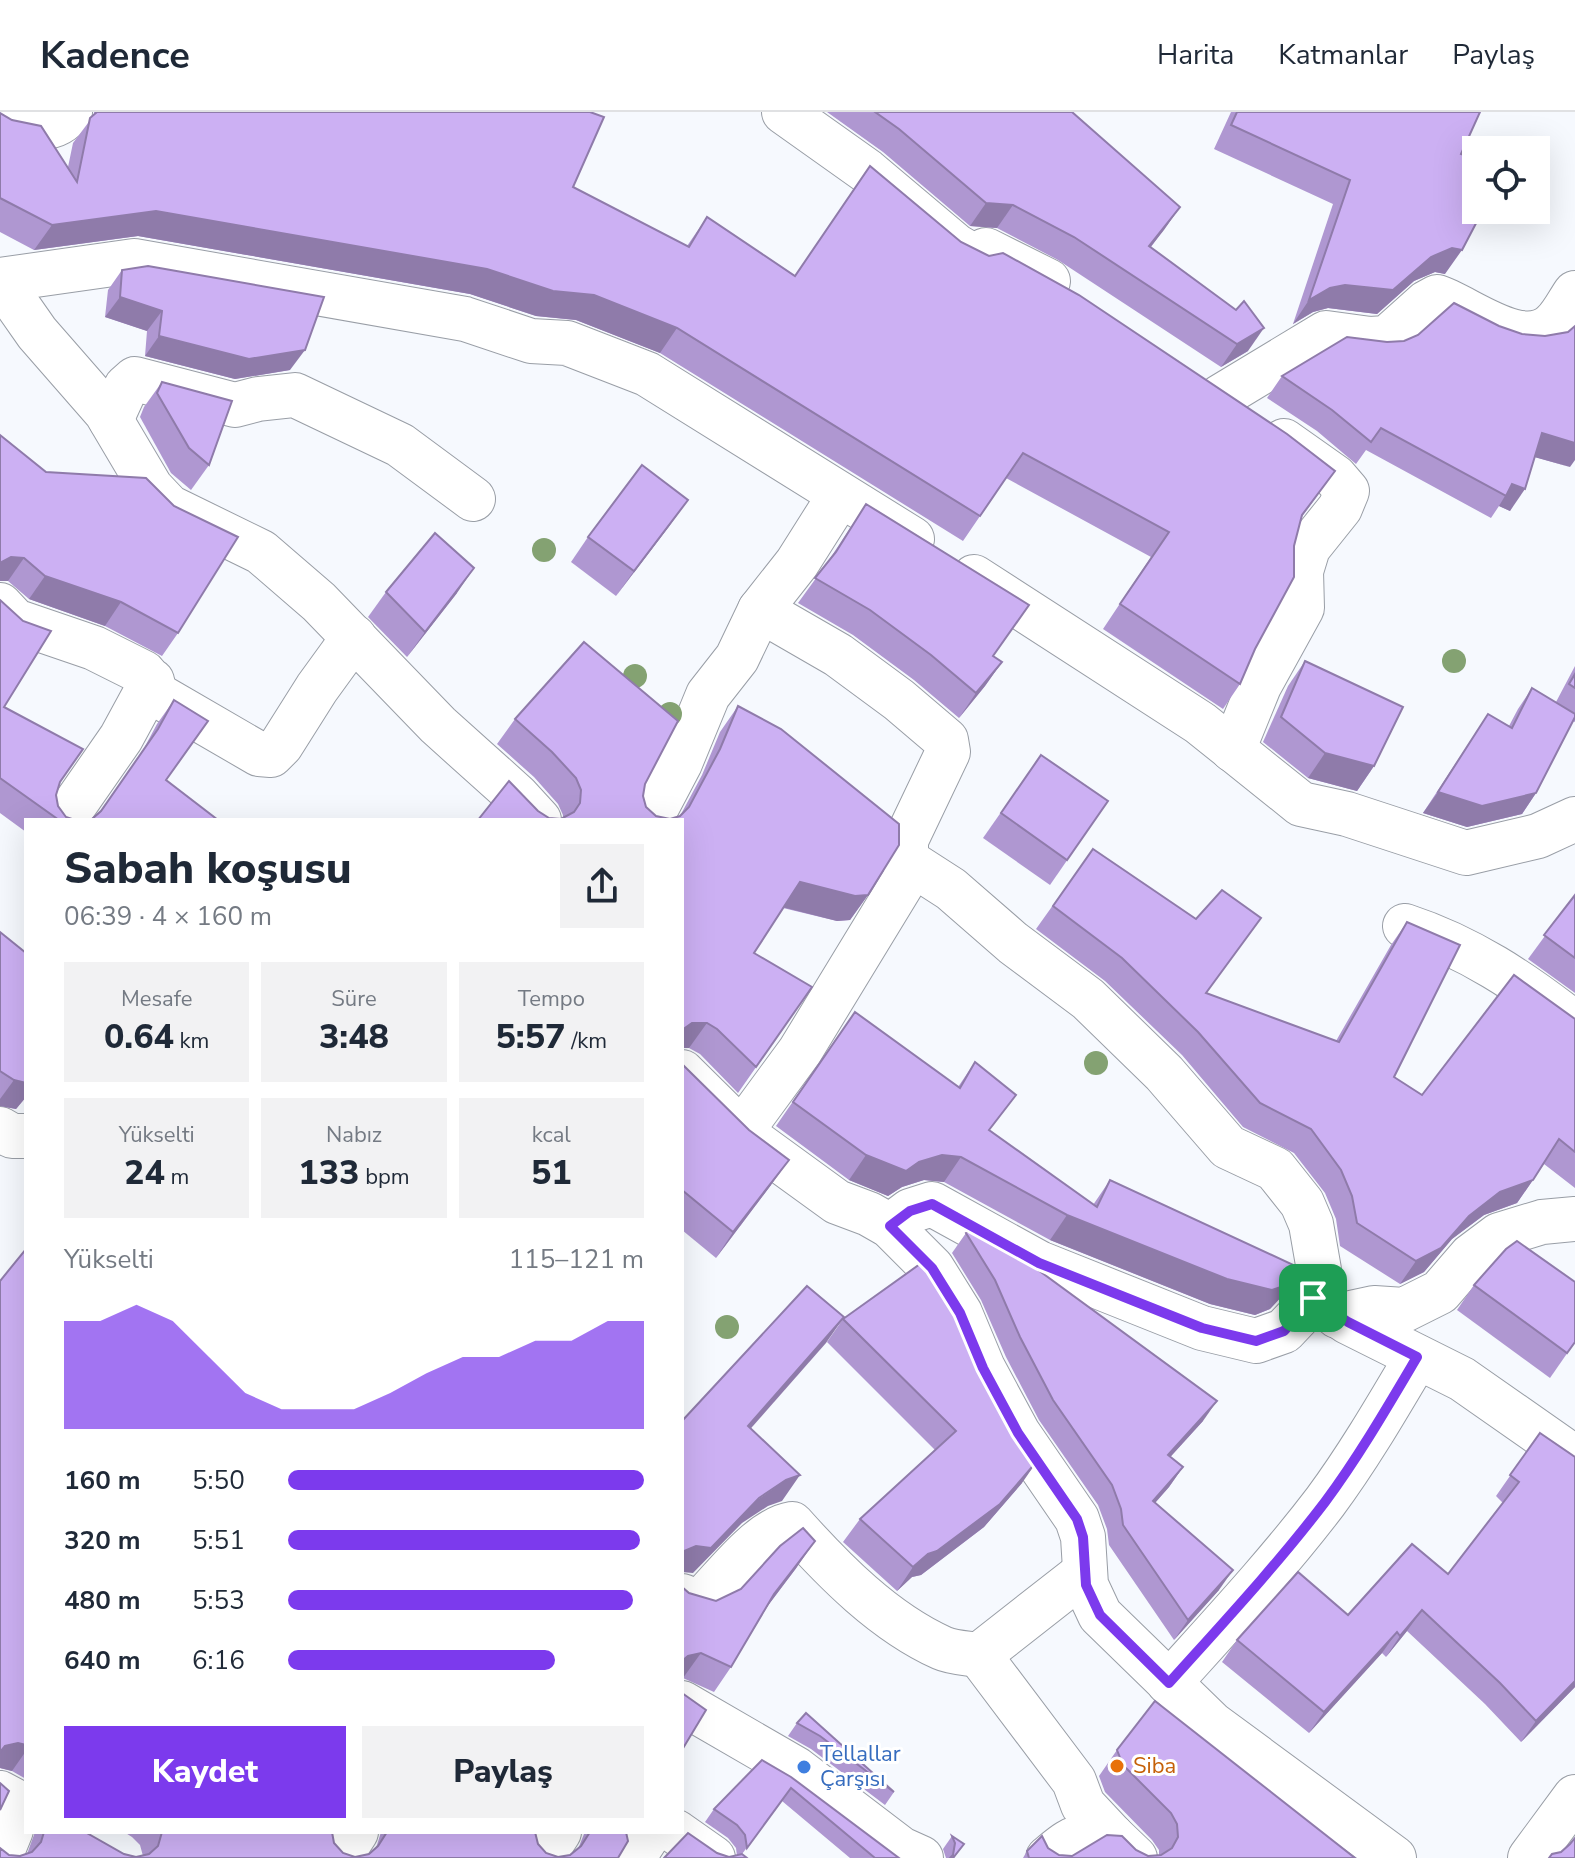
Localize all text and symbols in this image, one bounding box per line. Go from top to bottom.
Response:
text: Kadence [40,30,190,81]
text: Harita [1157,36,1234,74]
text: Katmanlar [1278,36,1408,74]
text: Paylaş [1452,36,1535,74]
map controls [1462,136,1550,224]
button: locate [1462,136,1550,224]
text: Sabah koşusu [64,839,352,899]
button: share [560,844,644,928]
text: 06:39 · 4 × 160 m [64,899,272,934]
text: Mesafe [121,984,192,1014]
text: Süre [331,984,377,1014]
text: Tempo [518,984,585,1014]
text: 0.64 [104,1014,174,1060]
text: 3:48 [319,1014,389,1060]
text: 5:57 [495,1014,566,1060]
text: km [174,1026,209,1056]
text: /km [566,1026,607,1056]
text: Yükselti [119,1120,195,1150]
text: Nabız [326,1120,382,1150]
text: kcal [532,1120,571,1150]
text: 24 [124,1150,165,1196]
text: 133 [298,1150,360,1196]
text: 51 [531,1150,572,1196]
text: m [165,1162,189,1192]
text: bpm [360,1162,410,1192]
text: Yükselti [64,1242,154,1277]
text: 115–121 m [508,1242,644,1277]
pin [1279,1264,1347,1332]
icon: arrive [1291,1276,1335,1320]
text: 160 m [64,1463,141,1498]
text: 5:50 [192,1463,245,1498]
text: 320 m [64,1523,141,1558]
text: 5:51 [192,1523,245,1558]
text: 480 m [64,1583,141,1618]
text: 5:53 [192,1583,245,1618]
text: 640 m [64,1643,141,1678]
text: 6:16 [192,1643,245,1678]
button: Kaydet [64,1726,346,1818]
button: Paylaş [362,1726,644,1818]
place label: Tellallar Çarşısı [820,1739,901,1794]
place label: Siba [1133,1751,1176,1781]
marker: Siba [1108,1757,1126,1775]
marker: Tellallar Çarşısı [795,1758,813,1776]

